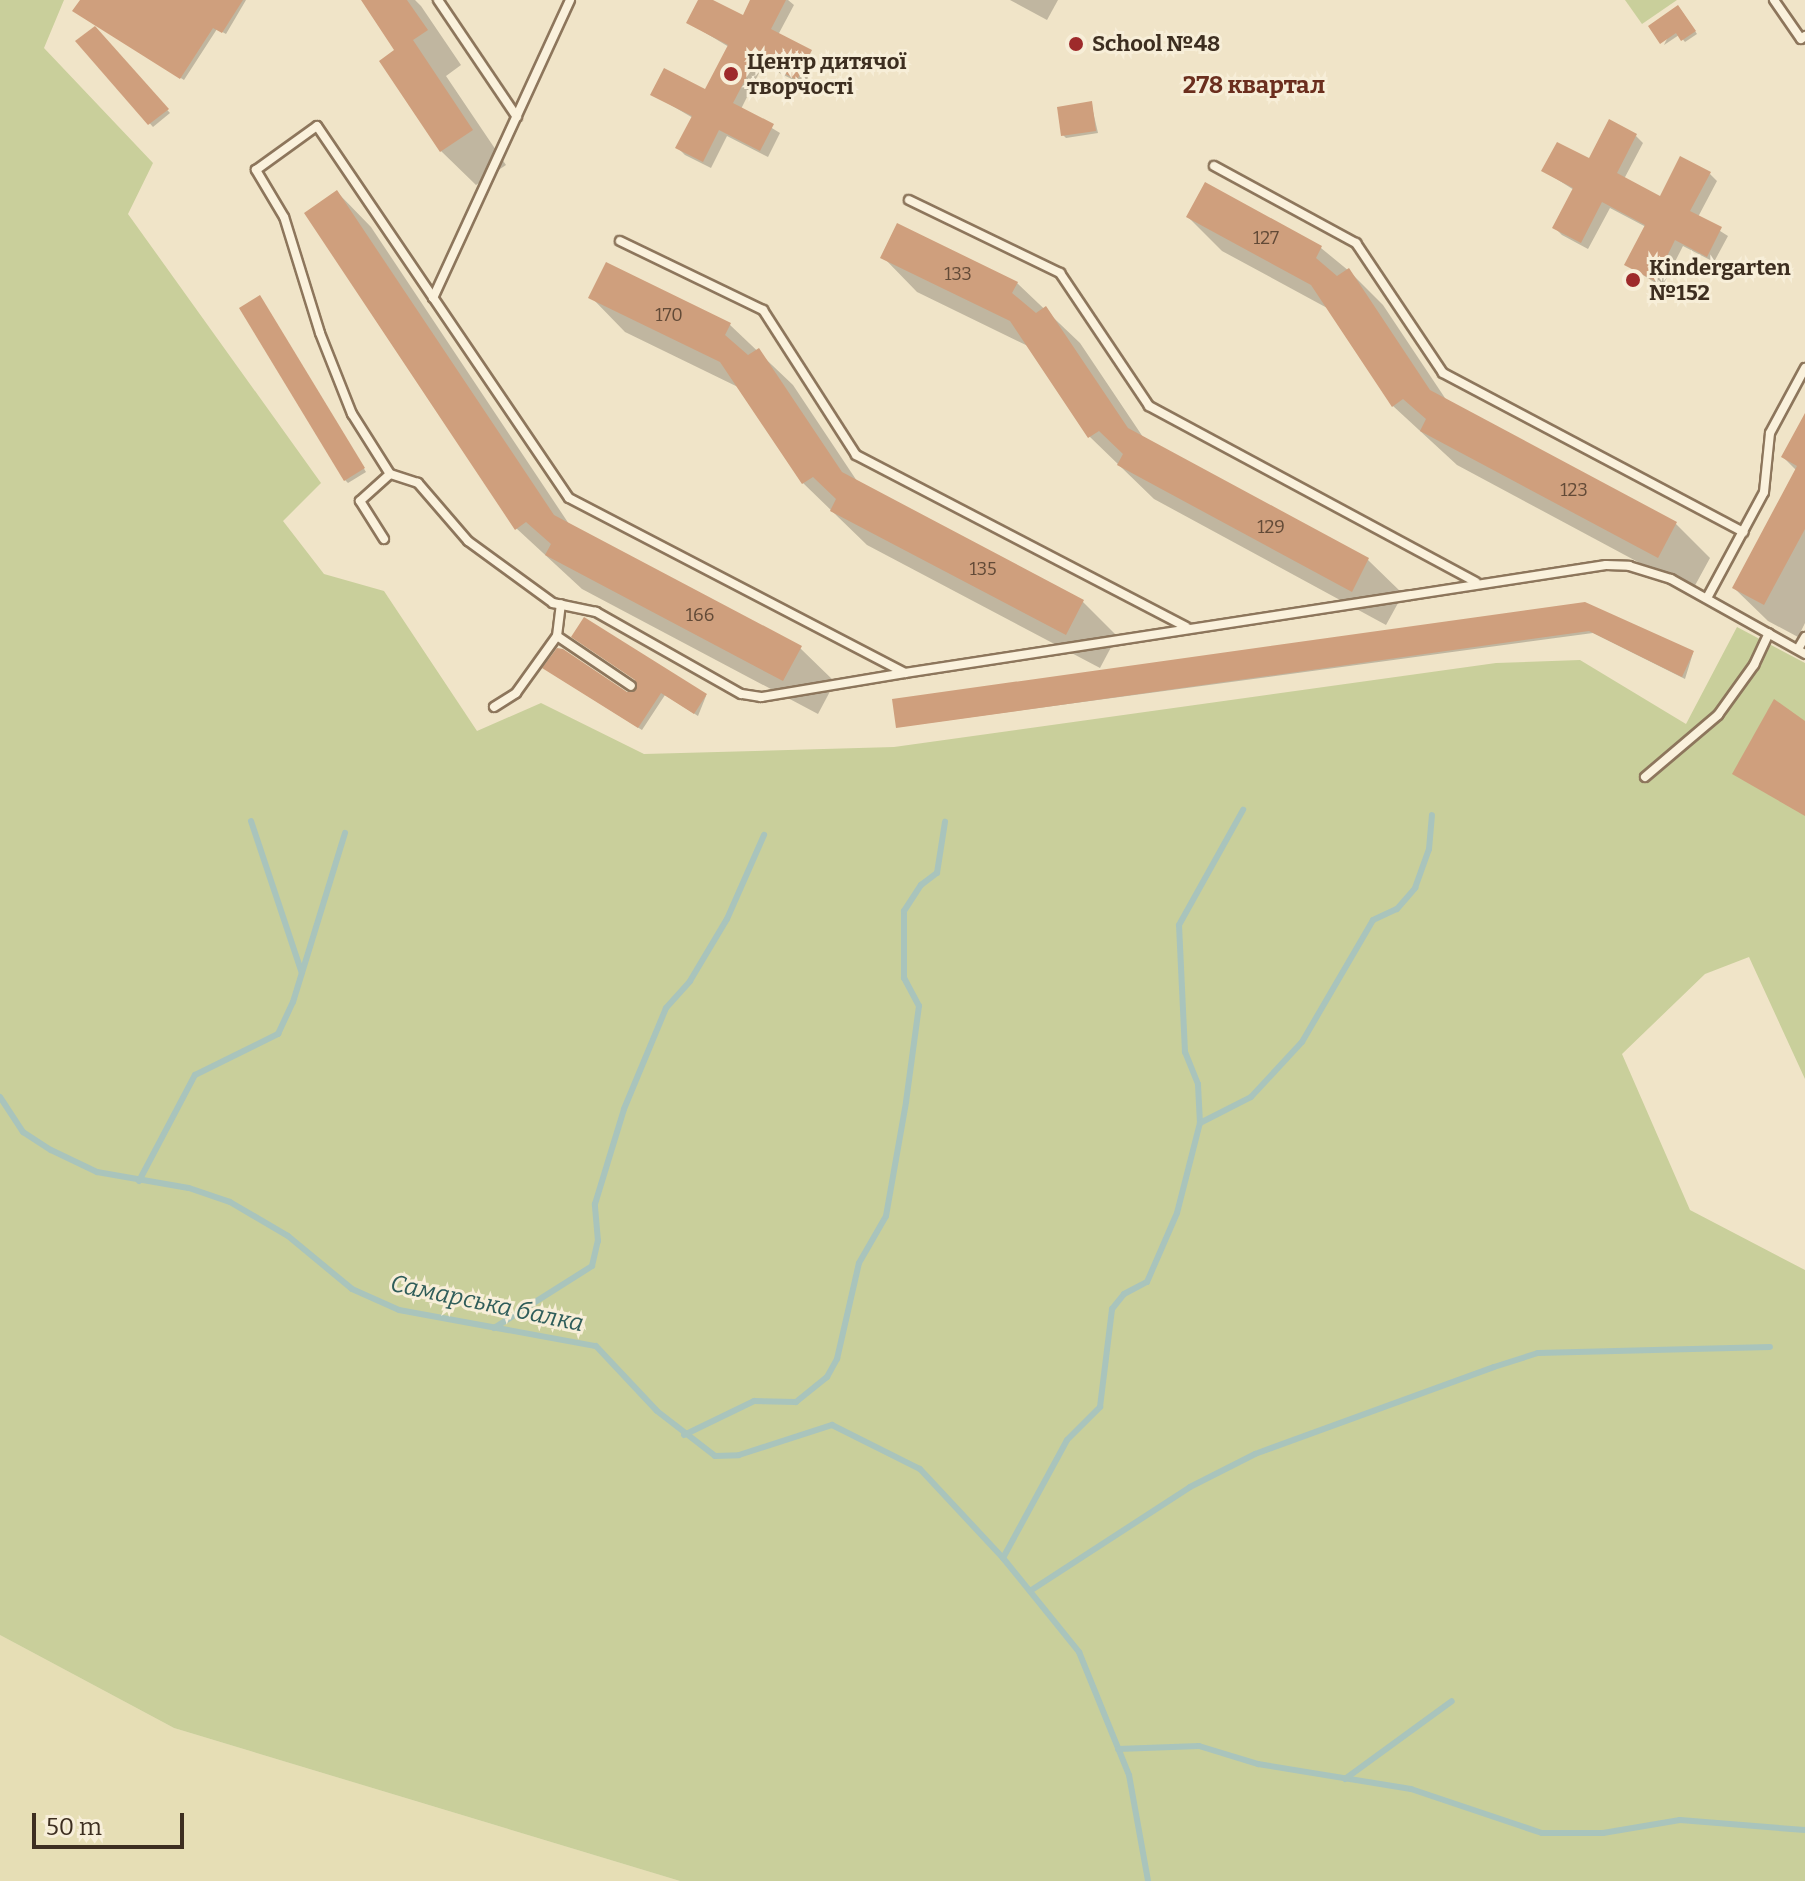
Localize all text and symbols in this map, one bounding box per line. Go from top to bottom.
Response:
place label: School №48 [1092,31,1220,57]
marker: School №48 [1067,35,1085,53]
place label: Центр дитячої творчості [747,48,906,100]
marker: Центр дитячої творчості [722,65,740,83]
district label: 278 квартал [1183,72,1325,100]
house number: 127 [1253,227,1279,249]
place label: Kindergarten №152 [1649,254,1791,306]
house number: 133 [944,263,972,285]
marker: Kindergarten №152 [1624,271,1642,289]
house number: 170 [655,304,683,326]
house number: 123 [1560,479,1588,501]
house number: 129 [1257,516,1285,538]
house number: 135 [969,558,997,580]
house number: 166 [686,604,714,626]
water label: Самарська балка [388,1269,586,1339]
scale bar [36,1797,188,1847]
text: 50 m [46,1813,102,1841]

